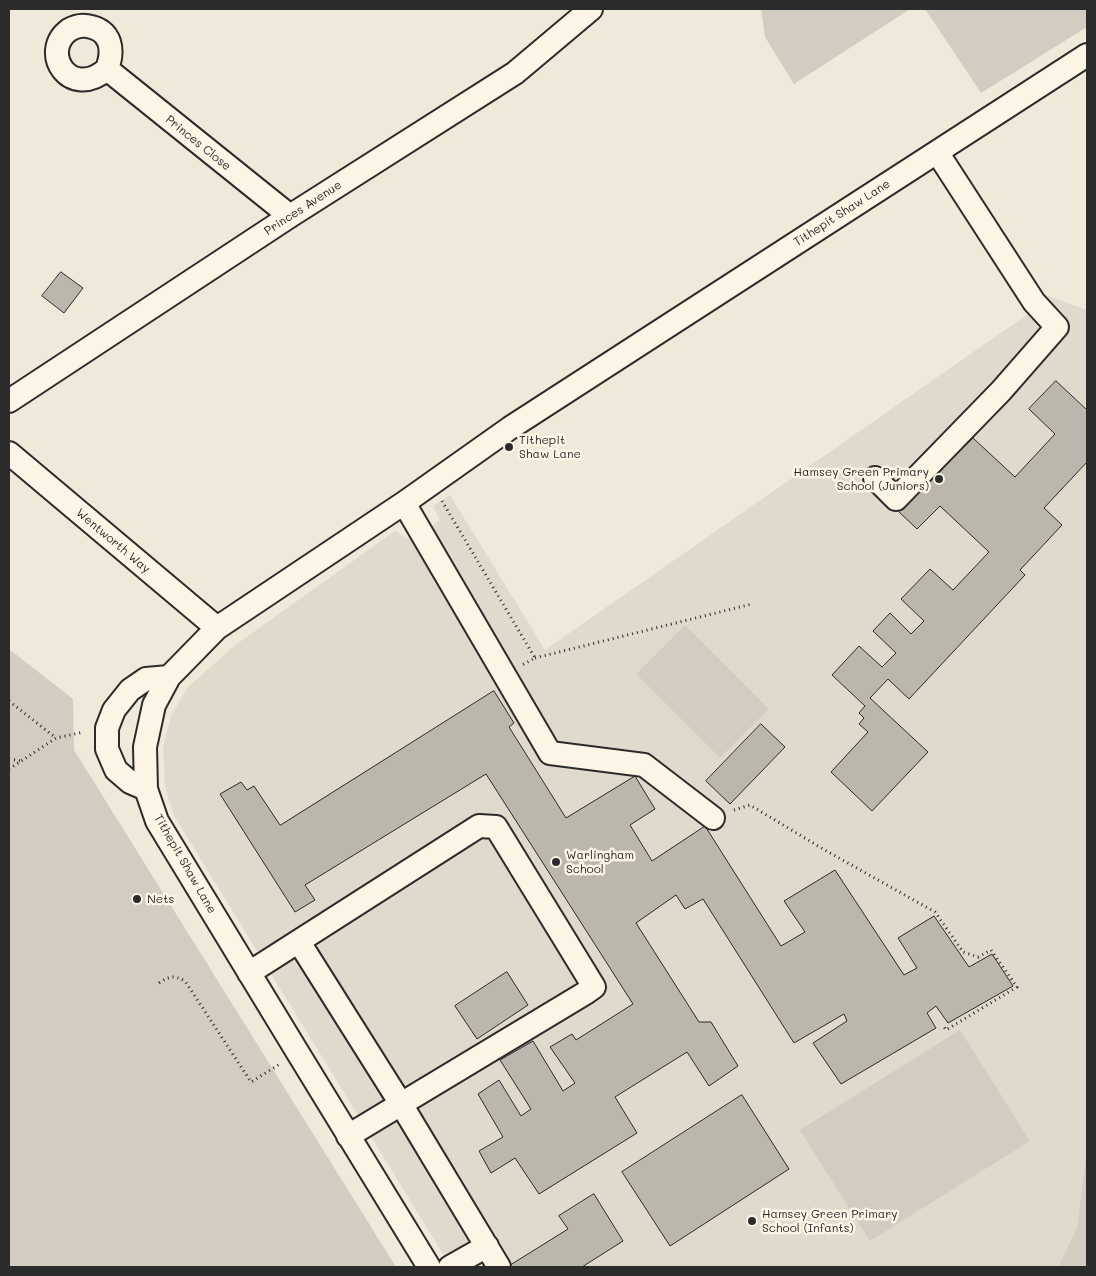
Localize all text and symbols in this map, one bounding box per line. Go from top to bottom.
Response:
street label: Princes Close [162,112,234,174]
street label: Tithepit Shaw Lane [791,176,893,250]
street label: Princes Avenue [262,178,344,238]
place label: Tithepit Shaw Lane [519,433,581,461]
marker: Tithepit Shaw Lane [503,441,515,453]
place label: Hamsey Green Primary School (Juniors) [793,465,929,493]
marker: Hamsey Green Primary School (Juniors) [933,473,945,485]
street label: Wentworth Way [73,506,153,576]
street label: Tithepit Shaw Lane [151,812,219,916]
place label: Warlingham School [566,848,634,876]
marker: Warlingham School [550,856,562,868]
place label: Nets [147,892,174,906]
marker: Nets [131,893,143,905]
place label: Hamsey Green Primary School (Infants) [762,1207,898,1235]
marker: Hamsey Green Primary School (Infants) [746,1215,758,1227]

